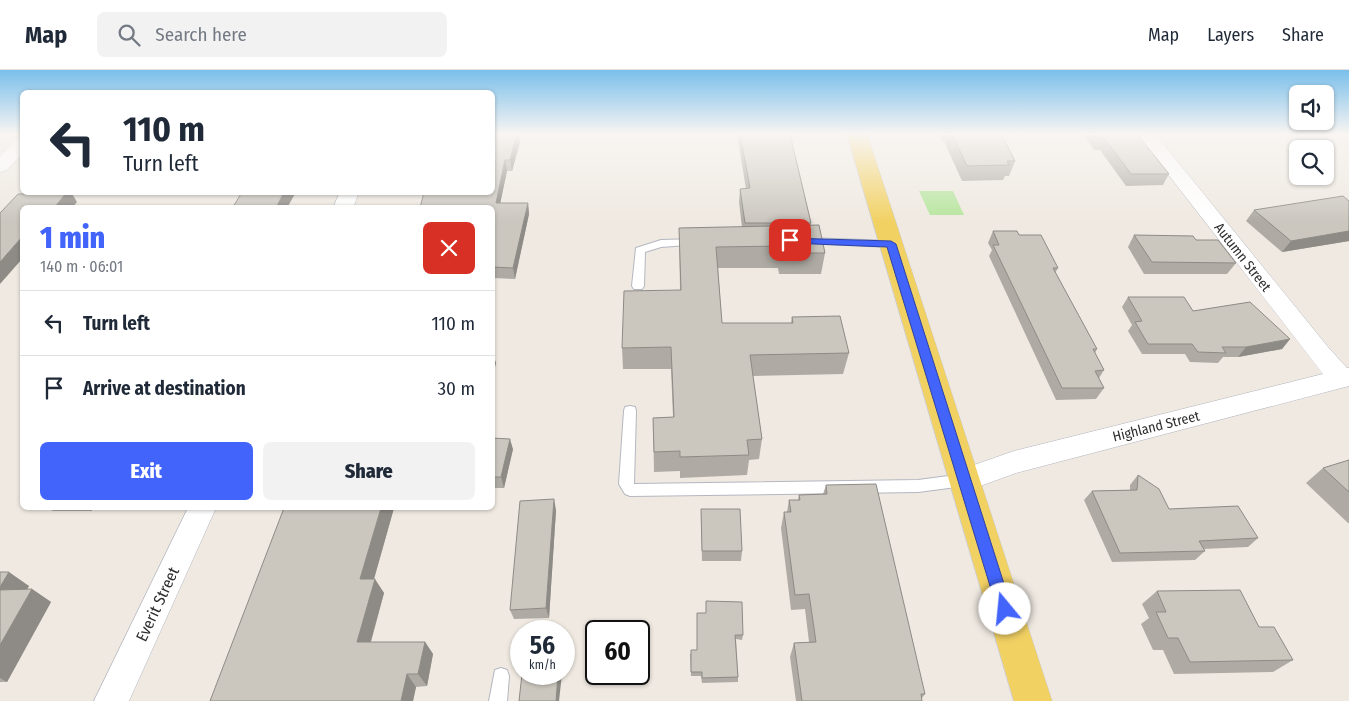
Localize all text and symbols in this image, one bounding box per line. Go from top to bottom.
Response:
search box [97,12,447,57]
text: Map [25,21,67,49]
icon: search [115,21,143,49]
text: Search here [155,23,247,46]
text: Map [1148,24,1179,46]
text: Layers [1207,24,1254,46]
text: Share [1282,24,1324,46]
map controls [1289,85,1334,185]
button: sound [1289,85,1334,130]
text: 110 m [123,108,205,150]
icon: left [40,110,105,175]
button: search [1289,140,1334,185]
text: Turn left [123,150,199,177]
pin [769,219,811,261]
text: 1 min [40,220,105,256]
street label: Autumn Street [1211,220,1275,295]
button: close [423,222,475,274]
icon: arrive [776,226,804,254]
text: 140 m · 06:01 [40,257,123,276]
icon: left [40,309,68,337]
text: Turn left [83,312,150,335]
text: 110 m [431,312,475,335]
icon: arrive [40,374,68,402]
text: Arrive at destination [83,377,246,400]
text: 30 m [437,377,475,400]
street label: Highland Street [1111,407,1202,446]
button: Exit [40,442,253,500]
button: Share [263,442,475,500]
street label: Everit Street [132,563,183,645]
position arrow [978,582,1030,634]
speed limit sign: 60 [585,620,650,685]
text: 56 [530,631,555,661]
text: km/h [529,658,556,672]

